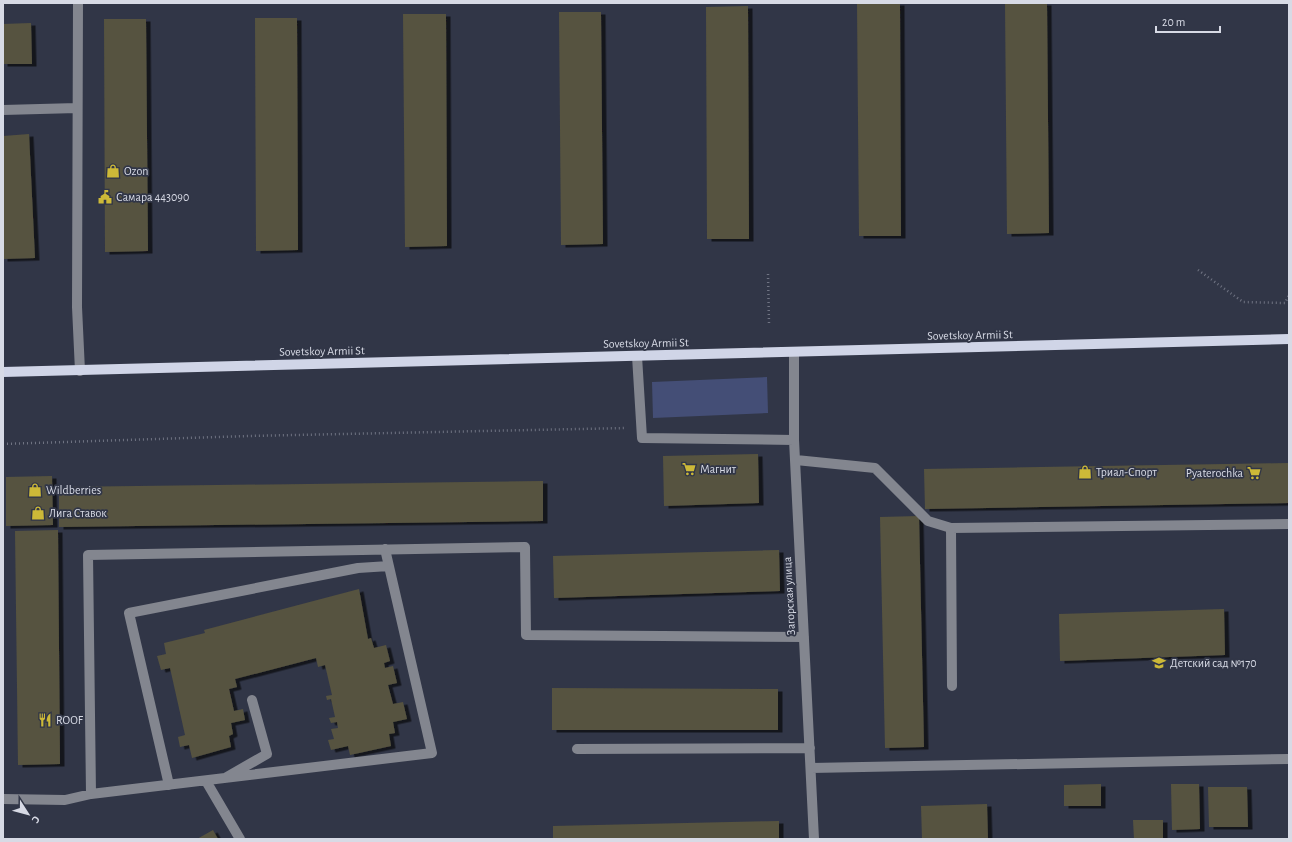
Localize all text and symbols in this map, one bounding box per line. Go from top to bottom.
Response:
scale bar [1156,8,1220,34]
text: 20 m [1162,16,1185,28]
shop icon: Ozon [105,163,121,179]
place label: Ozon [124,165,148,177]
public building icon: Самара 443090 [97,189,113,205]
place label: Самара 443090 [116,191,189,203]
street label: Sovetskoy Armii St [927,328,1013,343]
street label: Sovetskoy Armii St [603,336,689,351]
street label: Sovetskoy Armii St [279,344,365,359]
supermarket icon: Магнит [681,461,697,477]
place label: Магнит [700,463,737,475]
shop icon: Триал-Спорт [1077,464,1093,480]
supermarket icon: Pyaterochka [1246,465,1262,481]
place label: Триал-Спорт [1096,466,1158,478]
place label: Pyaterochka [1186,467,1243,480]
shop icon: Wildberries [27,482,43,498]
place label: Wildberries [46,484,101,496]
shop icon: Лига Ставок [30,505,46,521]
place label: Лига Ставок [49,507,107,519]
street label: Загорская улица [781,556,798,636]
school or university icon: Детский сад №170 [1151,655,1167,671]
place label: Детский сад №170 [1170,657,1257,669]
restaurant icon: ROOF [37,712,53,728]
place label: ROOF [56,714,84,726]
north arrow [8,794,48,834]
text: С [29,814,42,825]

